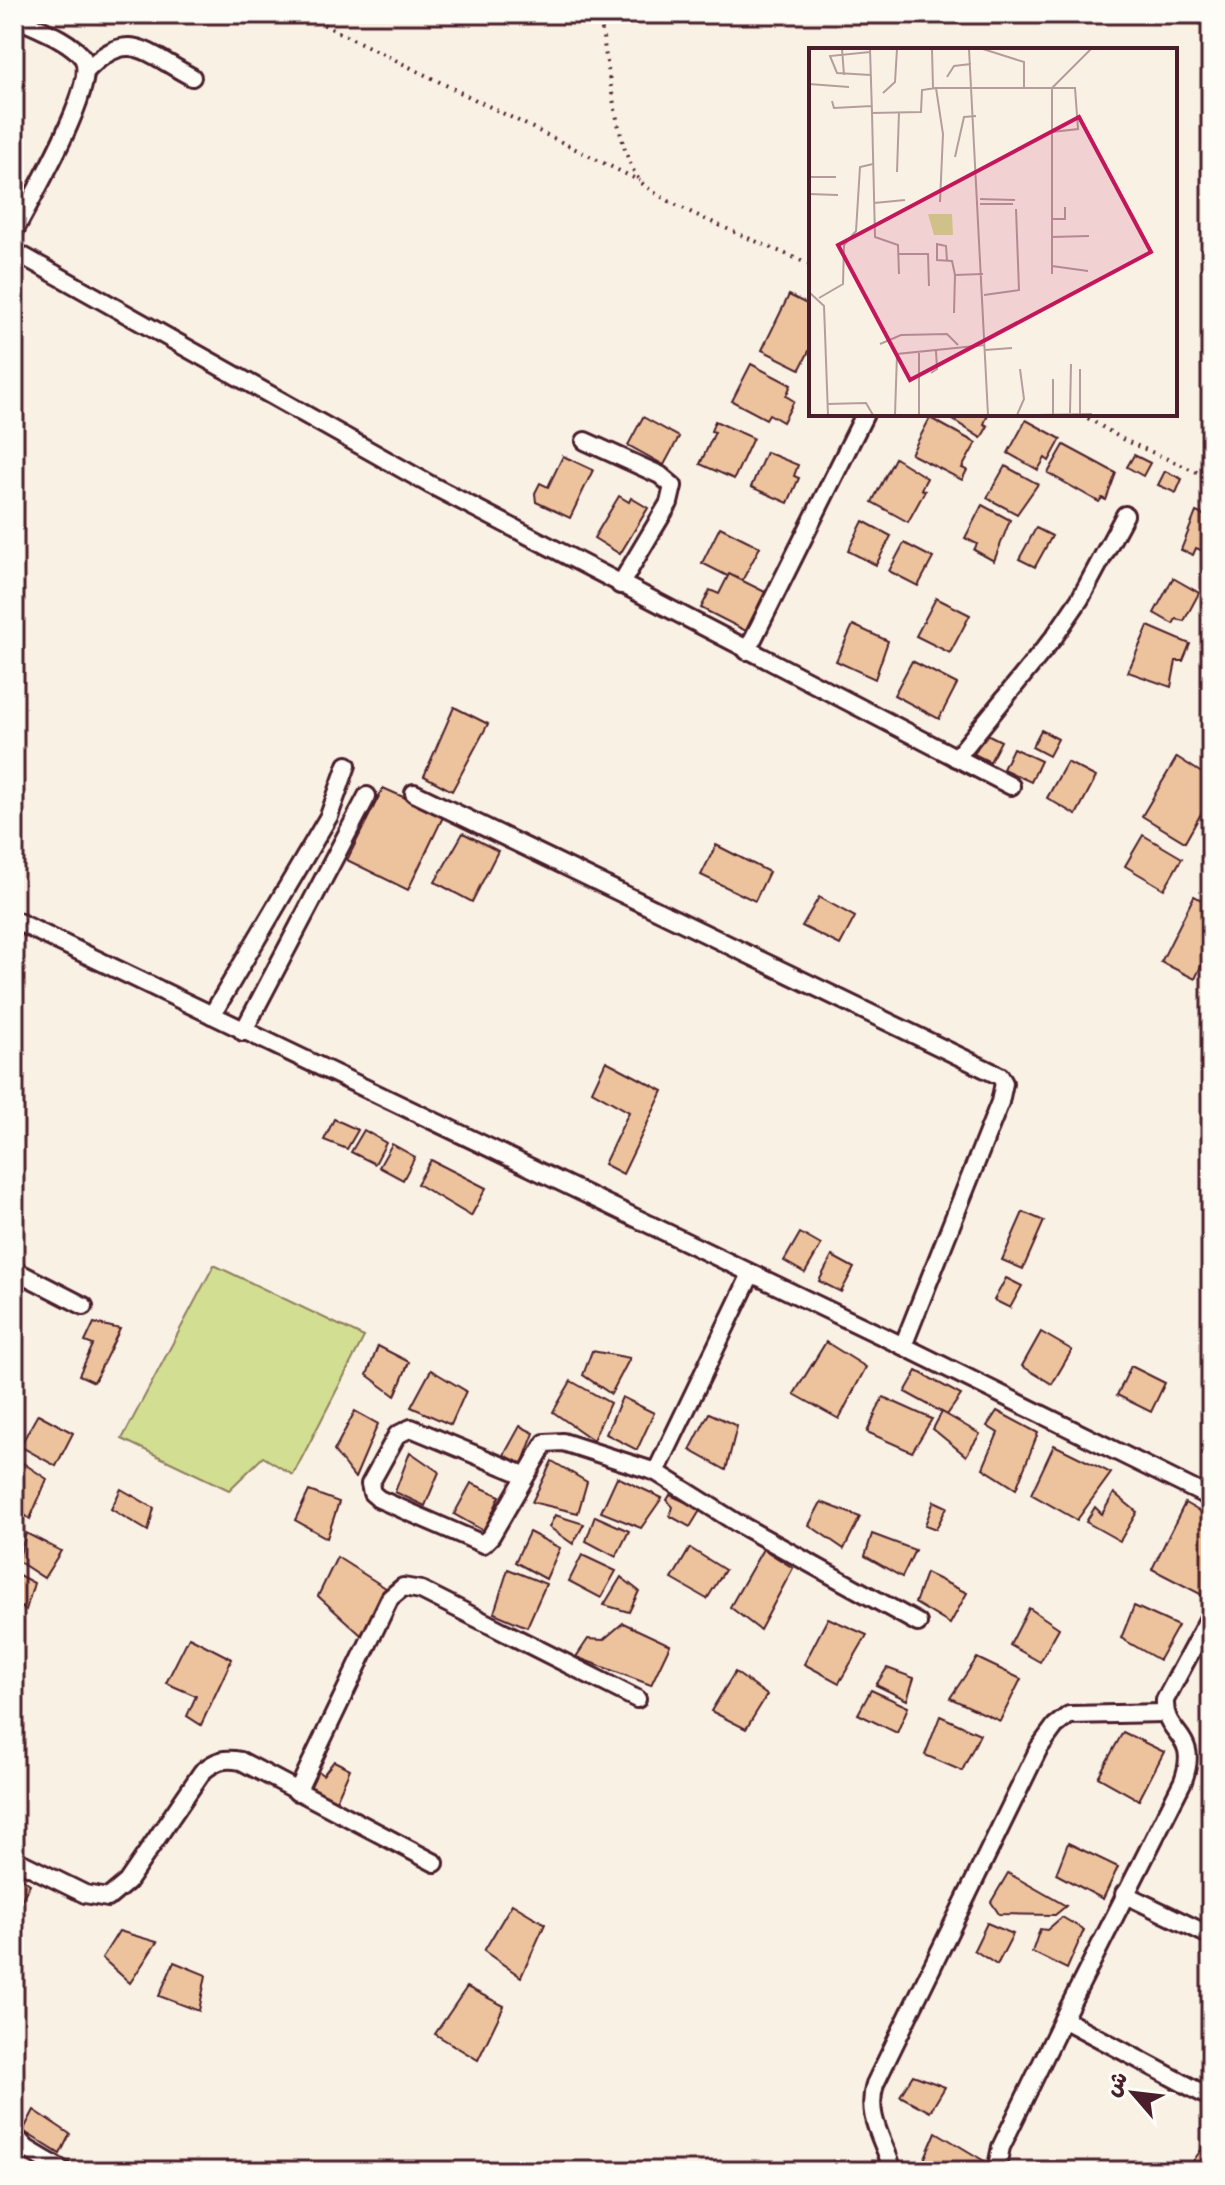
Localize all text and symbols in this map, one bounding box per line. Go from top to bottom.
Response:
inset map [809,48,1177,416]
north arrow [1093,2053,1173,2133]
text: ش [1099,2067,1133,2101]

